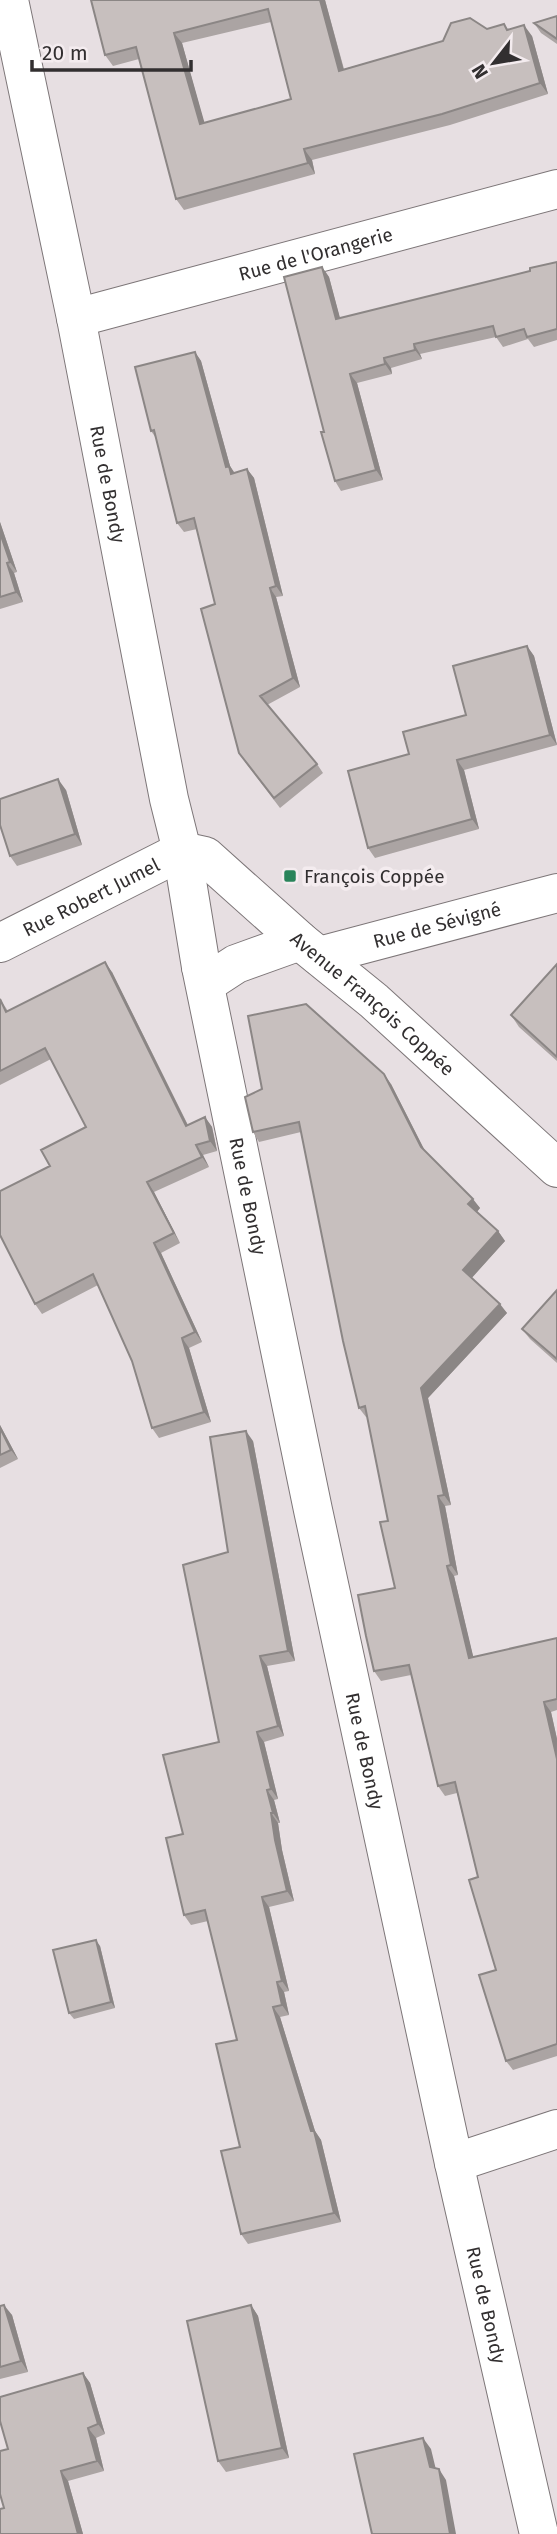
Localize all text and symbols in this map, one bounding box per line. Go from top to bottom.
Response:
scale bar [32,28,191,72]
north arrow [459,28,529,98]
text: 20 m [42,40,88,66]
text: N [467,60,493,83]
street label: Rue de l'Orangerie [236,222,395,285]
street label: Rue de Bondy [85,423,131,545]
street label: Rue Robert Jumel [19,853,164,941]
place label: François Coppée [304,865,445,888]
marker: François Coppée [282,868,298,884]
street label: Rue de Sévigné [370,897,503,953]
street label: Avenue François Coppée [286,927,459,1080]
street label: Rue de Bondy [225,1135,272,1258]
street label: Rue de Bondy [341,1690,389,1812]
street label: Rue de Bondy [462,2244,511,2366]

